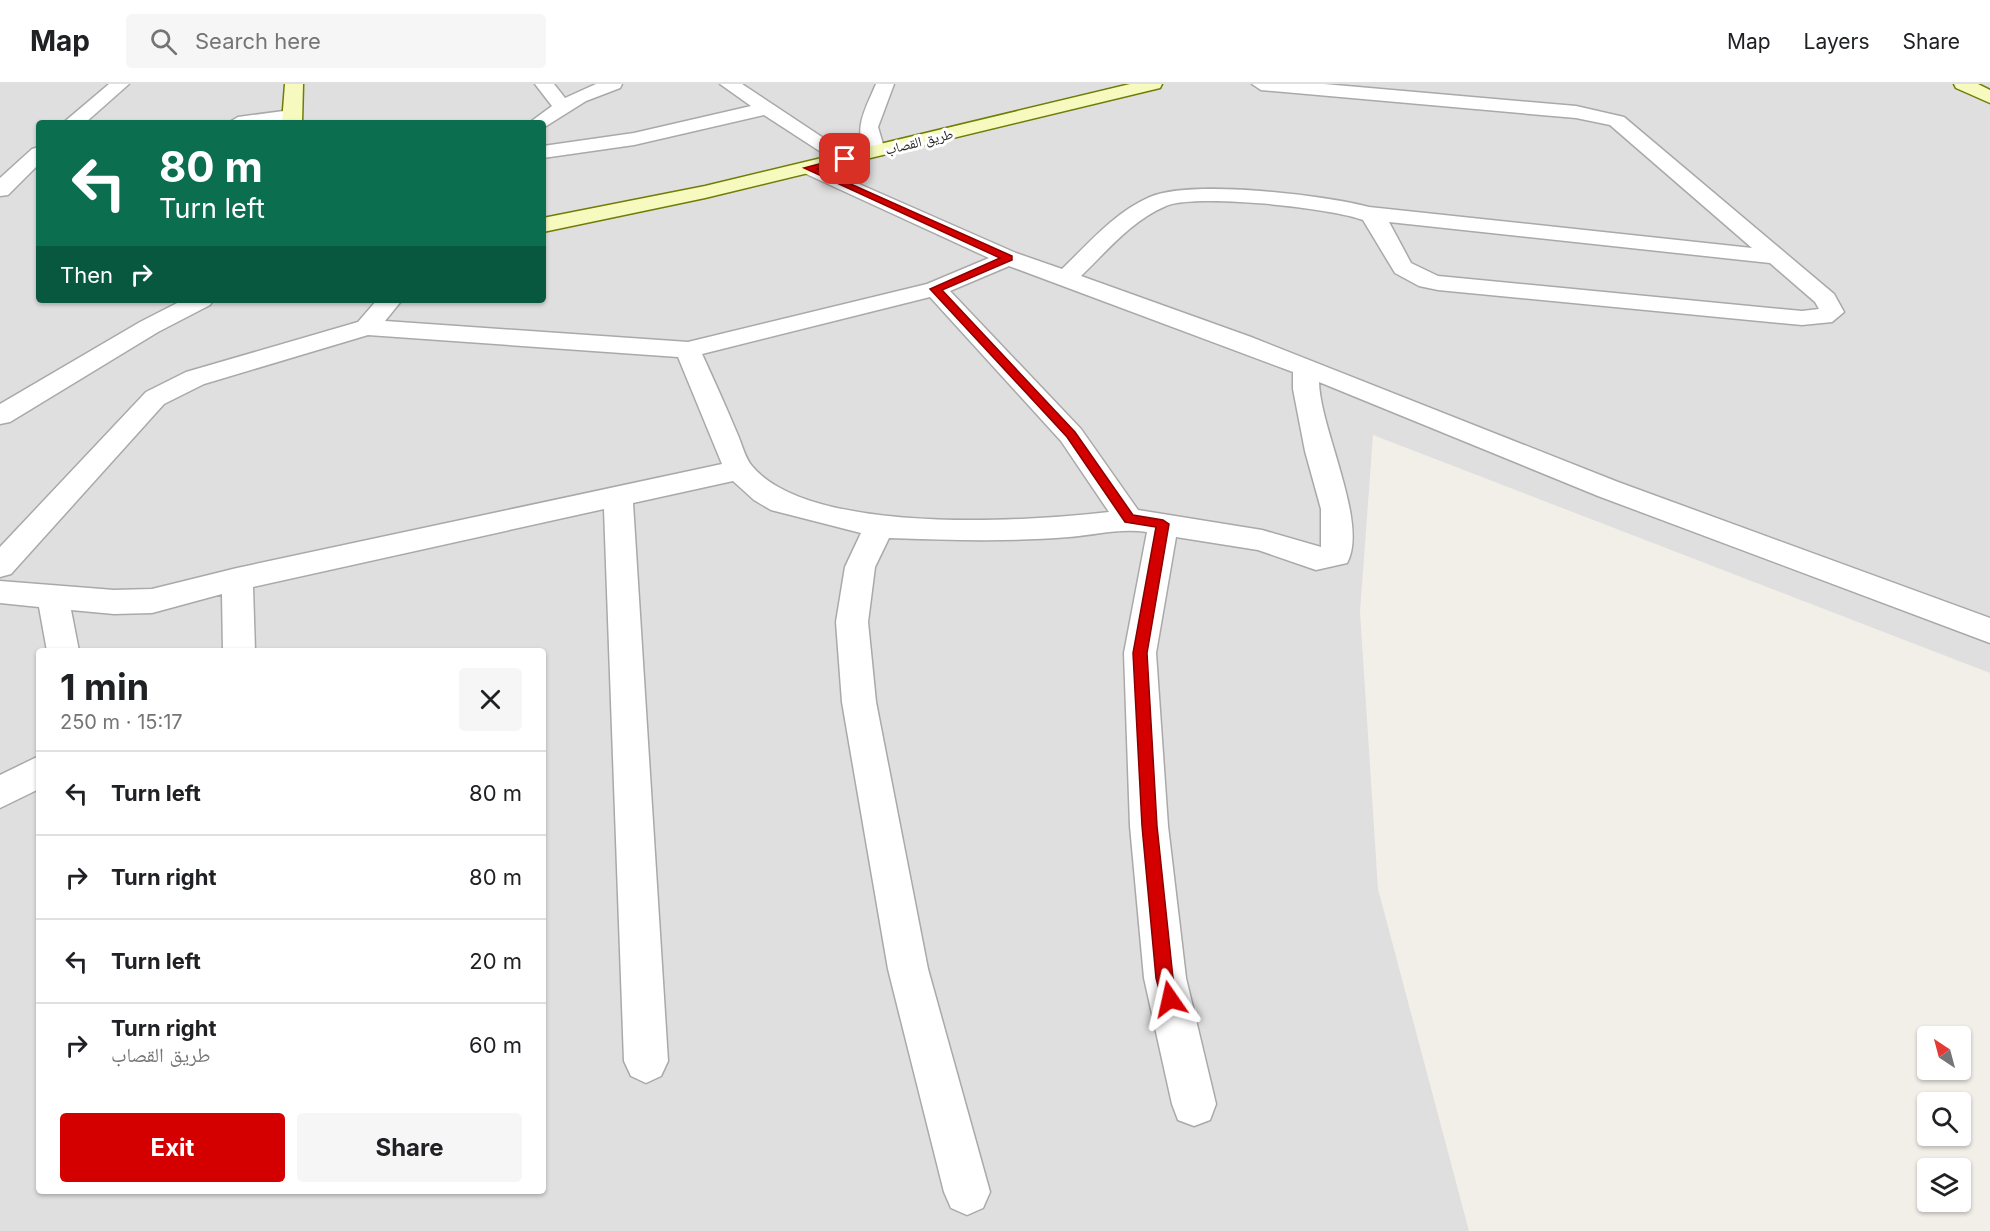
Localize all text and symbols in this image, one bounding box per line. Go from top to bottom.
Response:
search box [126,14,546,68]
text: Map [30,24,90,58]
icon: search [147,25,180,58]
text: Search here [195,28,321,54]
text: Map [1727,29,1771,54]
text: Layers [1804,29,1870,54]
text: Share [1903,29,1960,54]
street label: طريق القصاب [883,124,955,160]
pin [819,133,870,184]
text: 80 m [159,141,263,192]
icon: arrive [828,142,861,175]
icon: left [60,144,138,222]
text: Turn left [159,192,265,225]
icon: right [125,258,158,291]
text: Then [60,262,113,288]
text: 1 min [60,665,149,709]
button: close [459,668,522,731]
text: 250 m · 15:17 [60,710,183,734]
icon: left [60,777,93,810]
text: Turn left [111,780,201,806]
text: 80 m [469,780,522,806]
icon: right [60,861,93,894]
text: Turn right [111,864,217,890]
text: 80 m [469,864,522,890]
icon: left [60,945,93,978]
text: Turn left [111,948,201,974]
text: 20 m [469,948,522,974]
position arrow [1138,967,1202,1031]
text: Turn right [111,1015,217,1041]
north arrow [1917,1026,1971,1080]
map controls [1917,1026,1971,1212]
icon: right [60,1029,93,1062]
text: 60 m [469,1032,522,1058]
text: طريق القصاب [111,1043,210,1067]
button: search [1917,1092,1971,1146]
button: Exit [60,1113,285,1182]
button: Share [297,1113,522,1182]
button: layers [1917,1158,1971,1212]

